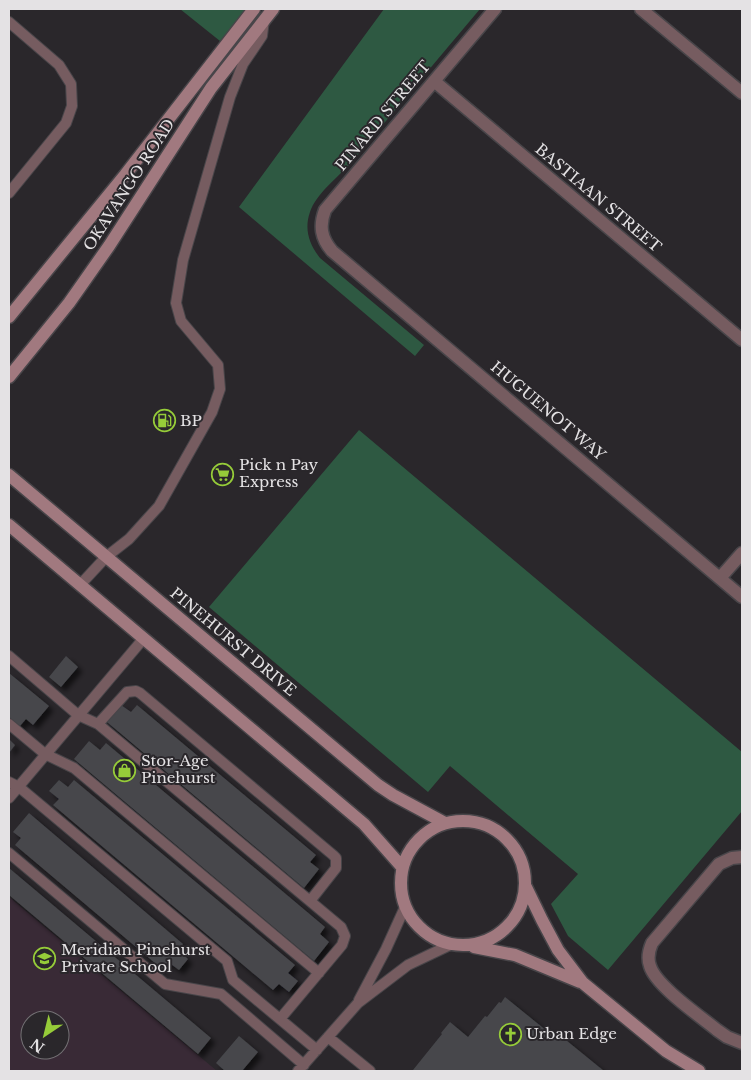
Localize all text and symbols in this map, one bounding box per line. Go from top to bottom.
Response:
street label: PINARD STREET [331,57,434,175]
street label: OKAVANGO ROAD [79,115,178,254]
street label: BASTIAAN STREET [531,139,665,256]
street label: HUGUENOT WAY [487,357,610,465]
fuel station icon: BP [152,409,176,433]
place label: BP [180,411,202,430]
place label: Pick n Pay Express [239,455,319,491]
supermarket icon: Pick n Pay Express [211,462,235,486]
street label: PINEHURST DRIVE [166,583,300,700]
place label: Stor-Age Pinehurst [141,751,216,787]
shop icon: Stor-Age Pinehurst [113,758,137,782]
place label: Meridian Pinehurst Private School [61,940,211,976]
school or university icon: Meridian Pinehurst Private School [33,947,57,971]
north arrow [20,1010,70,1060]
church icon: Urban Edge [498,1022,522,1046]
place label: Urban Edge [526,1024,617,1043]
text: N [27,1034,48,1057]

